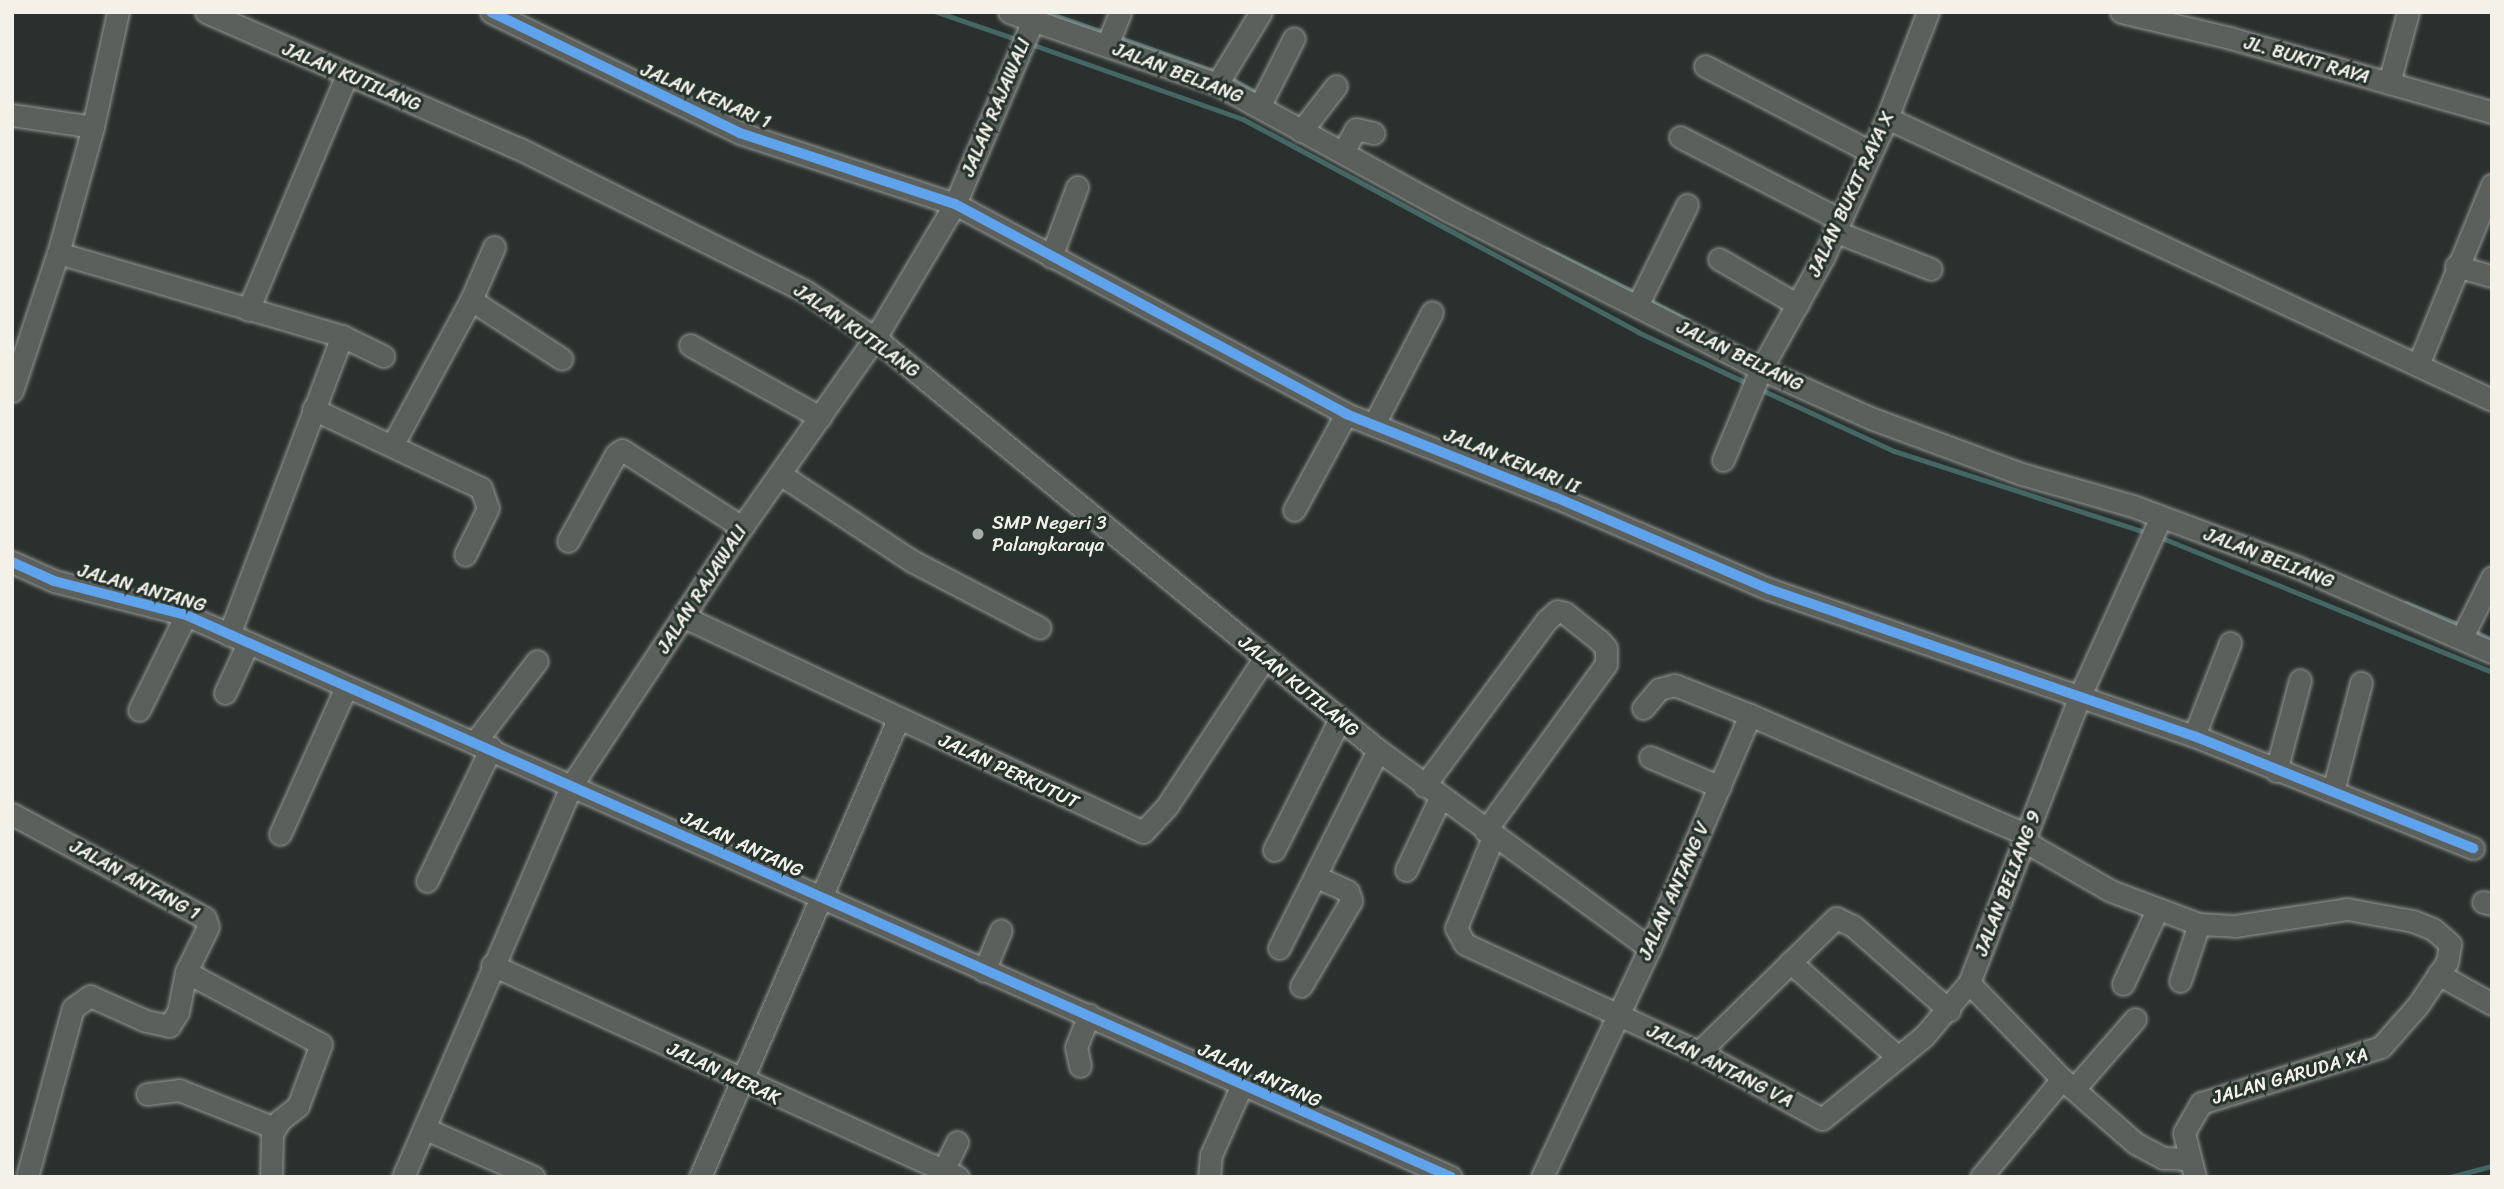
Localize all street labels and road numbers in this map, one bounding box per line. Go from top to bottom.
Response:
street label: JL. BUKIT RAYA [2242,31,2372,89]
street label: JALAN RAJAWALI [956,34,1036,180]
street label: JALAN KUTILANG [280,38,424,116]
street label: JALAN BELIANG [1111,38,1245,108]
street label: JALAN KENARI 1 [638,58,774,134]
street label: JALAN BUKIT RAYA X [1803,108,1899,280]
street label: JALAN KUTILANG [790,280,924,382]
street label: JALAN BELIANG [1675,316,1805,396]
street label: JALAN KENARI II [1441,423,1583,499]
street label: JALAN RAJAWALI [652,520,752,658]
street label: JALAN BELIANG [2202,523,2336,593]
street label: JALAN ANTANG [76,559,208,617]
street label: JALAN KUTILANG [1235,631,1363,741]
street label: JALAN PERKUTUT [936,729,1082,813]
street label: JALAN ANTANG [677,806,807,882]
street label: JALAN BELIANG 9 [1970,808,2046,958]
street label: JALAN ANTANG V [1633,819,1715,963]
street label: JALAN ANTANG 1 [66,835,204,925]
street label: JALAN ANTANG VA [1645,1020,1795,1112]
street label: JALAN MERAK [664,1037,784,1109]
street label: JALAN ANTANG [1195,1038,1325,1112]
street label: JALAN GARUDA XA [2210,1043,2370,1109]

